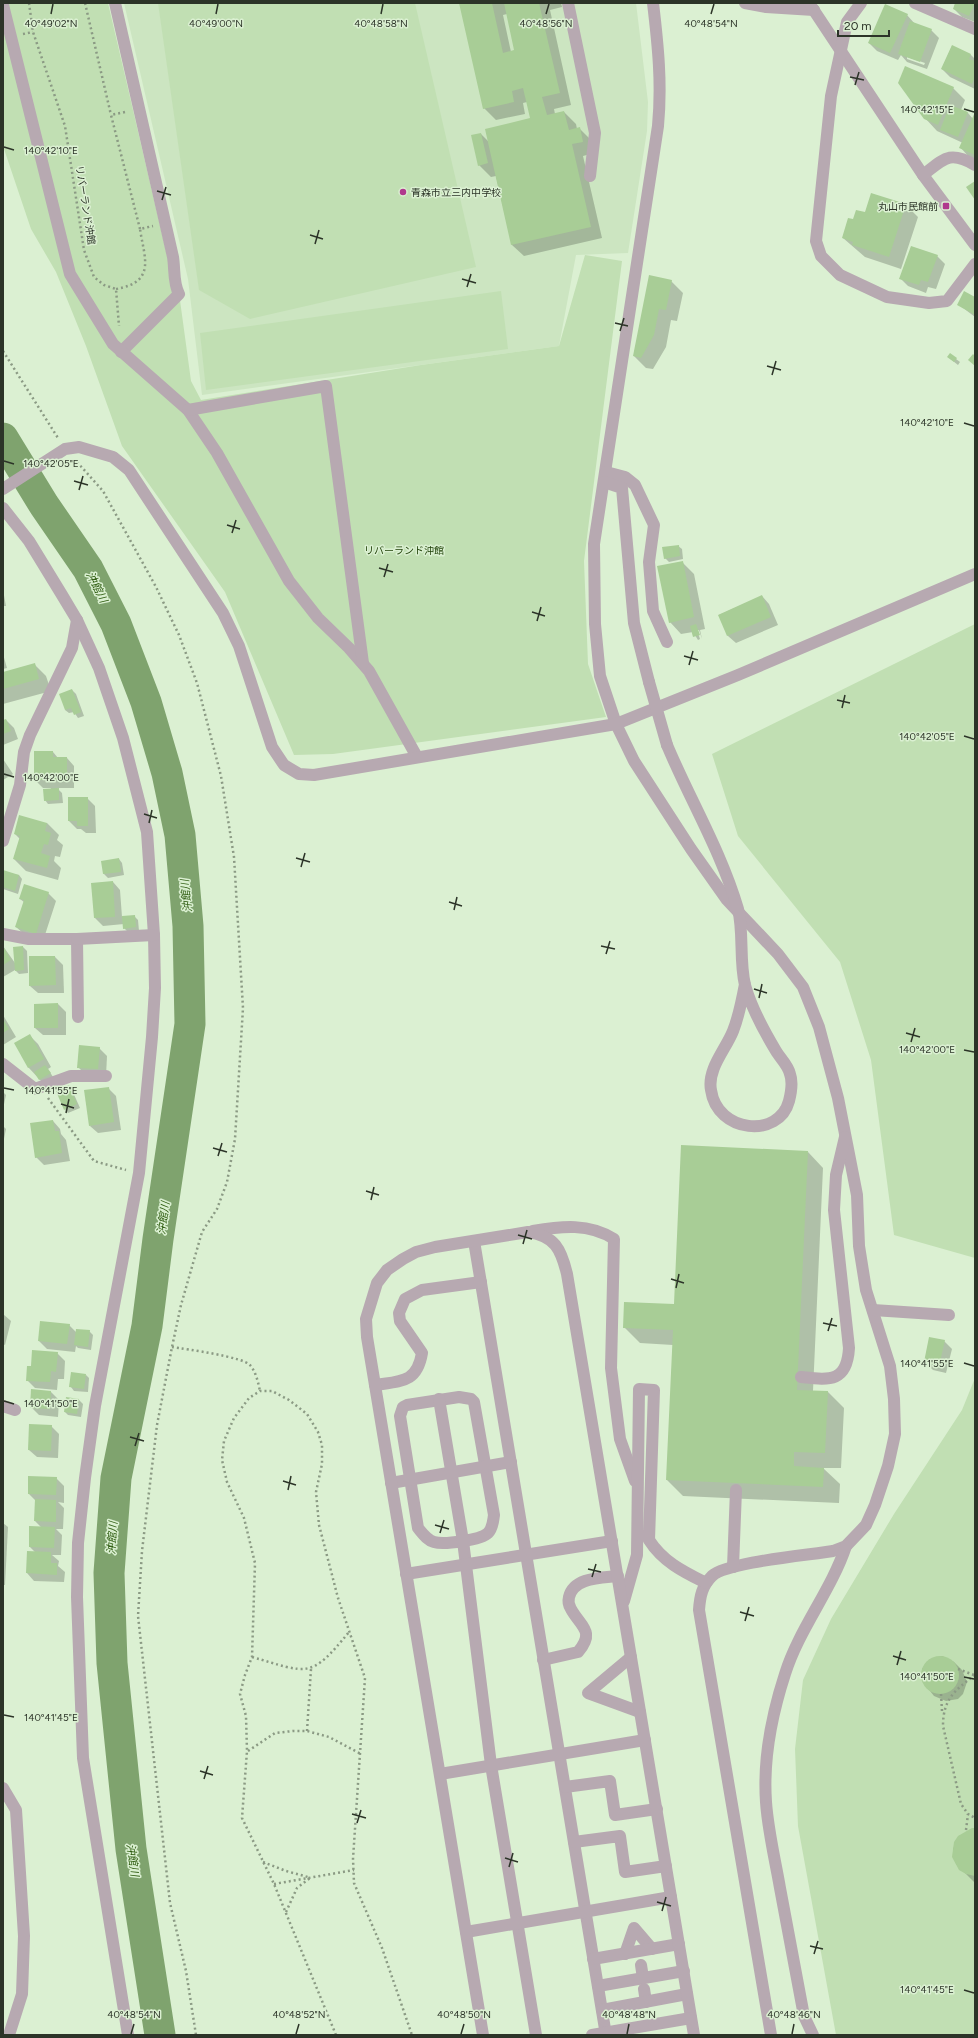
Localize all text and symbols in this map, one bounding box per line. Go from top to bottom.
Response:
scale bar [838,12,889,38]
text: 40°49'02"N [24,17,78,30]
text: 40°49'00"N [189,17,243,30]
text: 40°48'58"N [354,17,408,30]
text: 40°48'56"N [519,17,573,30]
text: 40°48'54"N [684,17,738,30]
text: 20 m [844,19,872,33]
text: 140°42'15"E [900,103,954,116]
text: 140°42'10"E [24,144,78,157]
street label: リバーランド沖館 [73,165,98,246]
place label: 青森市立三内中学校 [411,186,501,199]
marker: 青森市立三内中学校 [398,187,408,197]
place label: 丸山市民館前 [878,200,938,213]
marker: 丸山市民館前 [941,201,951,211]
text: 140°42'10"E [900,416,954,429]
text: 140°42'05"E [23,457,79,470]
park label: リバーランド沖館 [364,544,444,557]
water label: 沖館川 [83,570,110,606]
text: 140°42'05"E [899,730,955,743]
text: 140°42'00"E [23,771,79,784]
water label: 沖館川 [178,878,195,913]
text: 140°42'00"E [899,1043,955,1056]
text: 140°41'55"E [24,1084,78,1097]
water label: 沖館川 [155,1200,172,1235]
text: 140°41'55"E [900,1357,954,1370]
text: 140°41'50"E [24,1397,78,1410]
water label: 沖館川 [105,1520,120,1555]
text: 140°41'50"E [900,1670,954,1683]
text: 140°41'45"E [24,1711,78,1724]
water label: 沖館川 [124,1843,141,1878]
text: 140°41'45"E [900,1983,954,1996]
text: 40°48'54"N [107,2008,161,2021]
text: 40°48'52"N [273,2008,325,2021]
text: 40°48'50"N [437,2008,491,2021]
text: 40°48'48"N [602,2008,656,2021]
text: 40°48'46"N [767,2008,821,2021]

